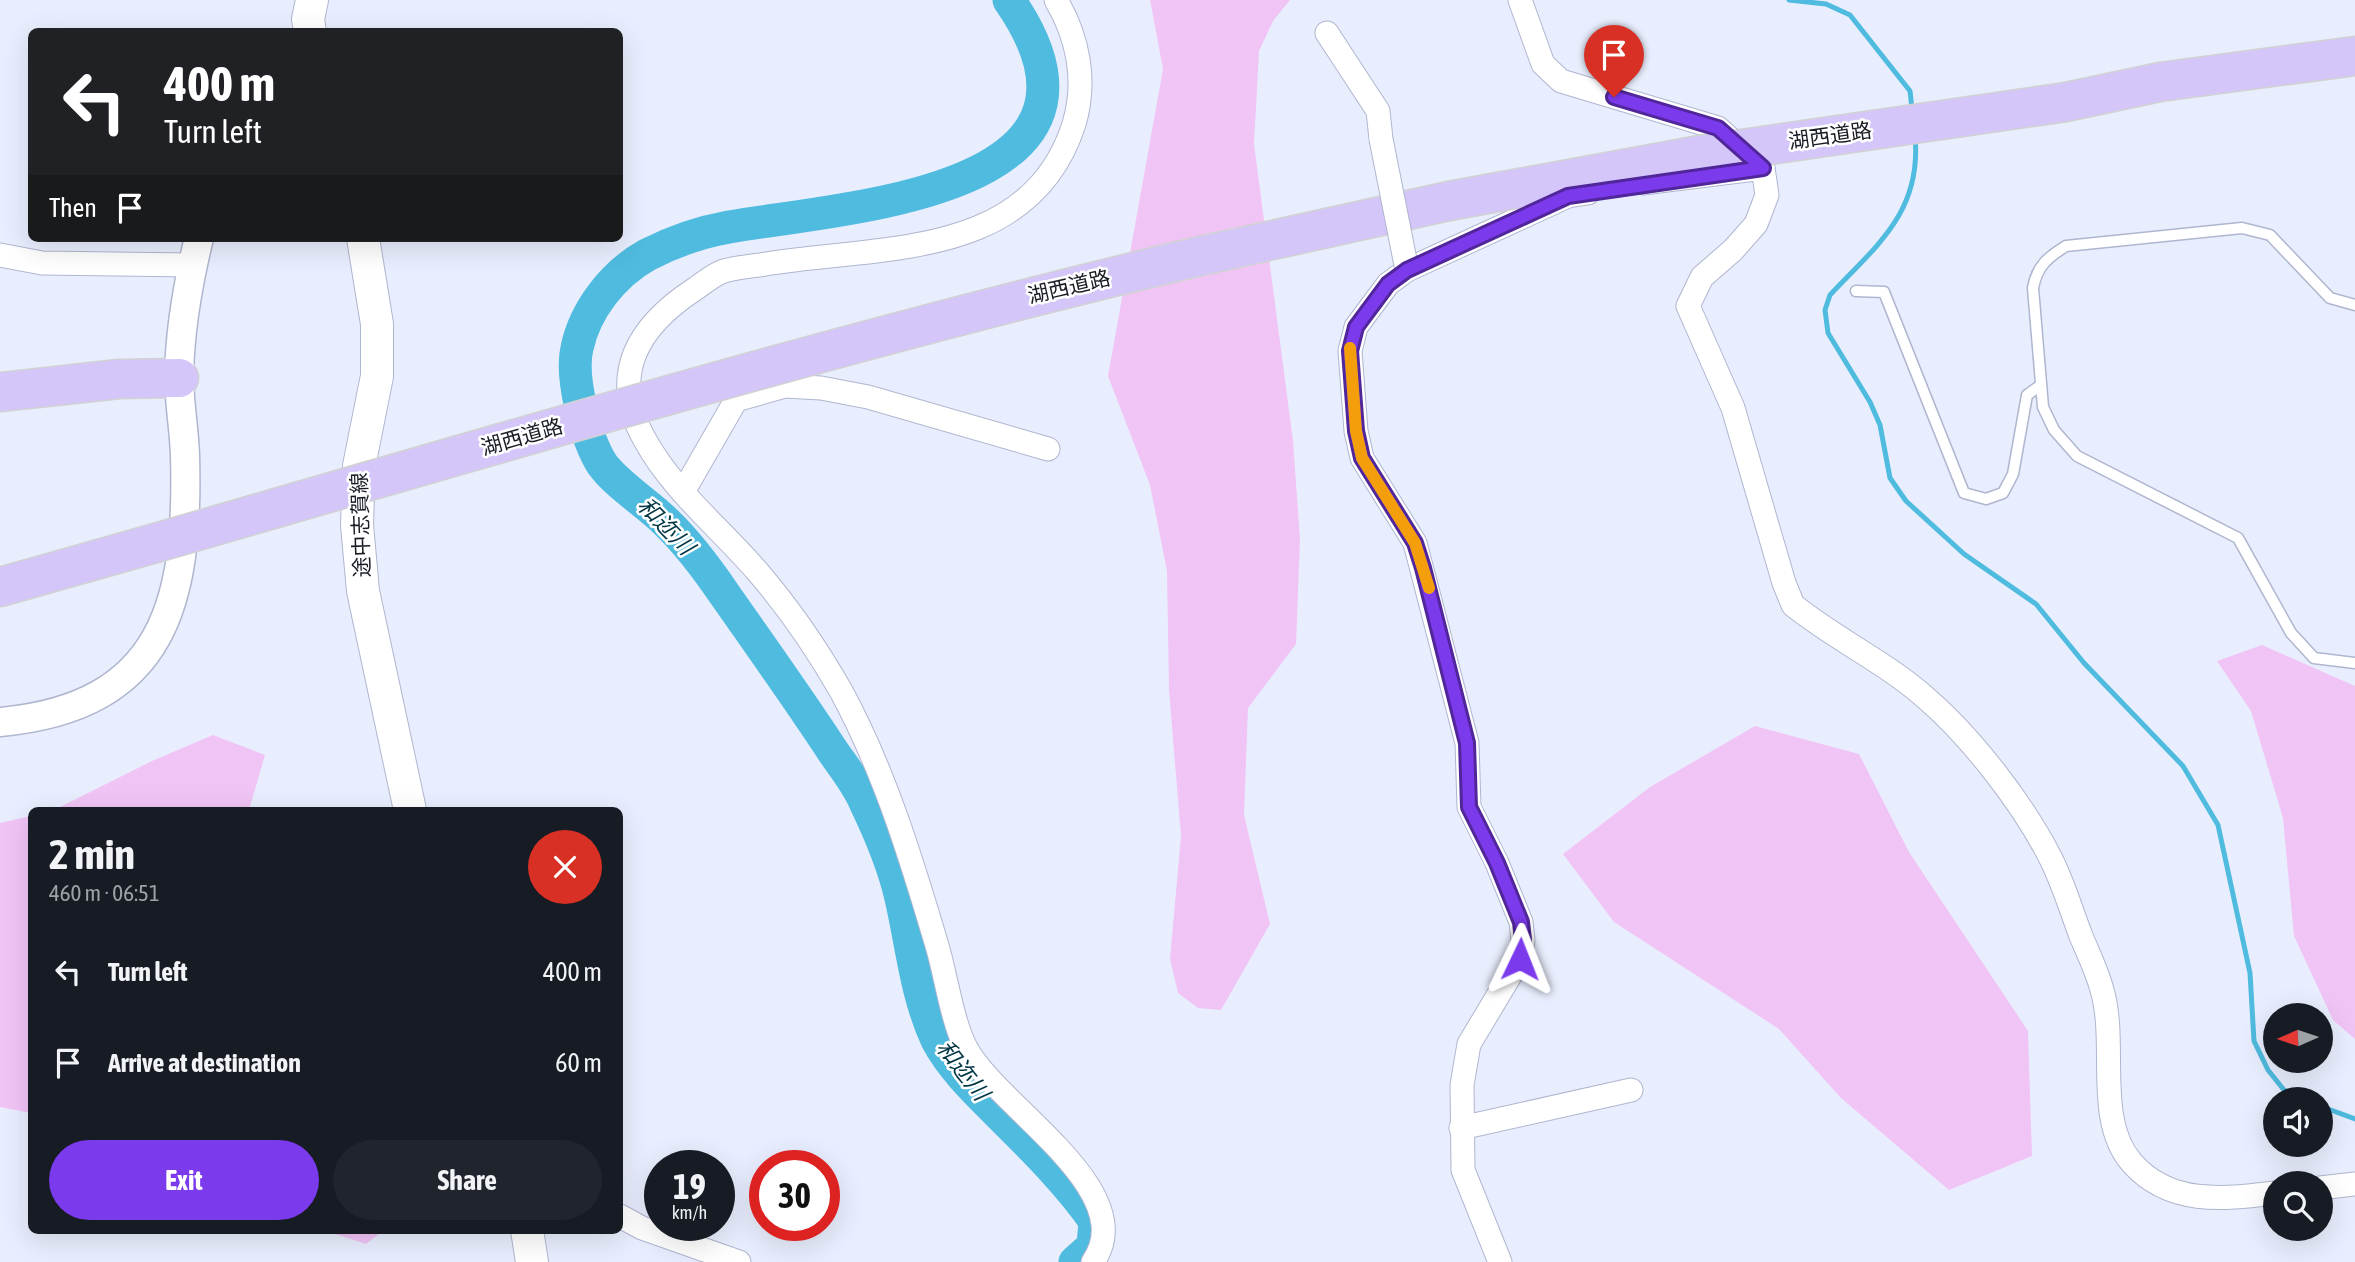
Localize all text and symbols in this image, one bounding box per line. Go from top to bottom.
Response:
pin [1584,25,1644,97]
icon: arrive [1595,36,1633,74]
text: 400 m [164,55,275,111]
icon: left [49,56,140,147]
text: Turn left [164,113,262,150]
street label: 湖西道路 [1787,117,1873,153]
icon: arrive [111,189,149,227]
text: Then [49,193,97,223]
street label: 湖西道路 [1025,265,1112,307]
street label: 湖西道路 [478,413,565,459]
street label: 途中志賀線 [346,472,374,578]
water label: 和迩川 [633,492,701,562]
text: 2 min [49,830,135,878]
button: close [528,830,602,904]
text: 460 m · 06:51 [49,880,160,906]
position arrow [1483,922,1557,996]
icon: left [49,953,87,991]
text: Turn left [108,957,188,987]
text: 400 m [543,957,602,987]
north arrow [2263,1003,2333,1073]
map controls [2263,1003,2333,1241]
water label: 和迩川 [932,1035,996,1108]
icon: arrive [49,1044,87,1082]
text: Arrive at destination [108,1048,301,1078]
text: 60 m [555,1048,602,1078]
button: sound [2263,1087,2333,1157]
button: Exit [49,1140,319,1220]
button: Share [333,1140,602,1220]
speed limit sign: 30 [749,1150,840,1241]
text: 19 [673,1166,706,1206]
button: search [2263,1171,2333,1241]
text: km/h [672,1202,707,1223]

